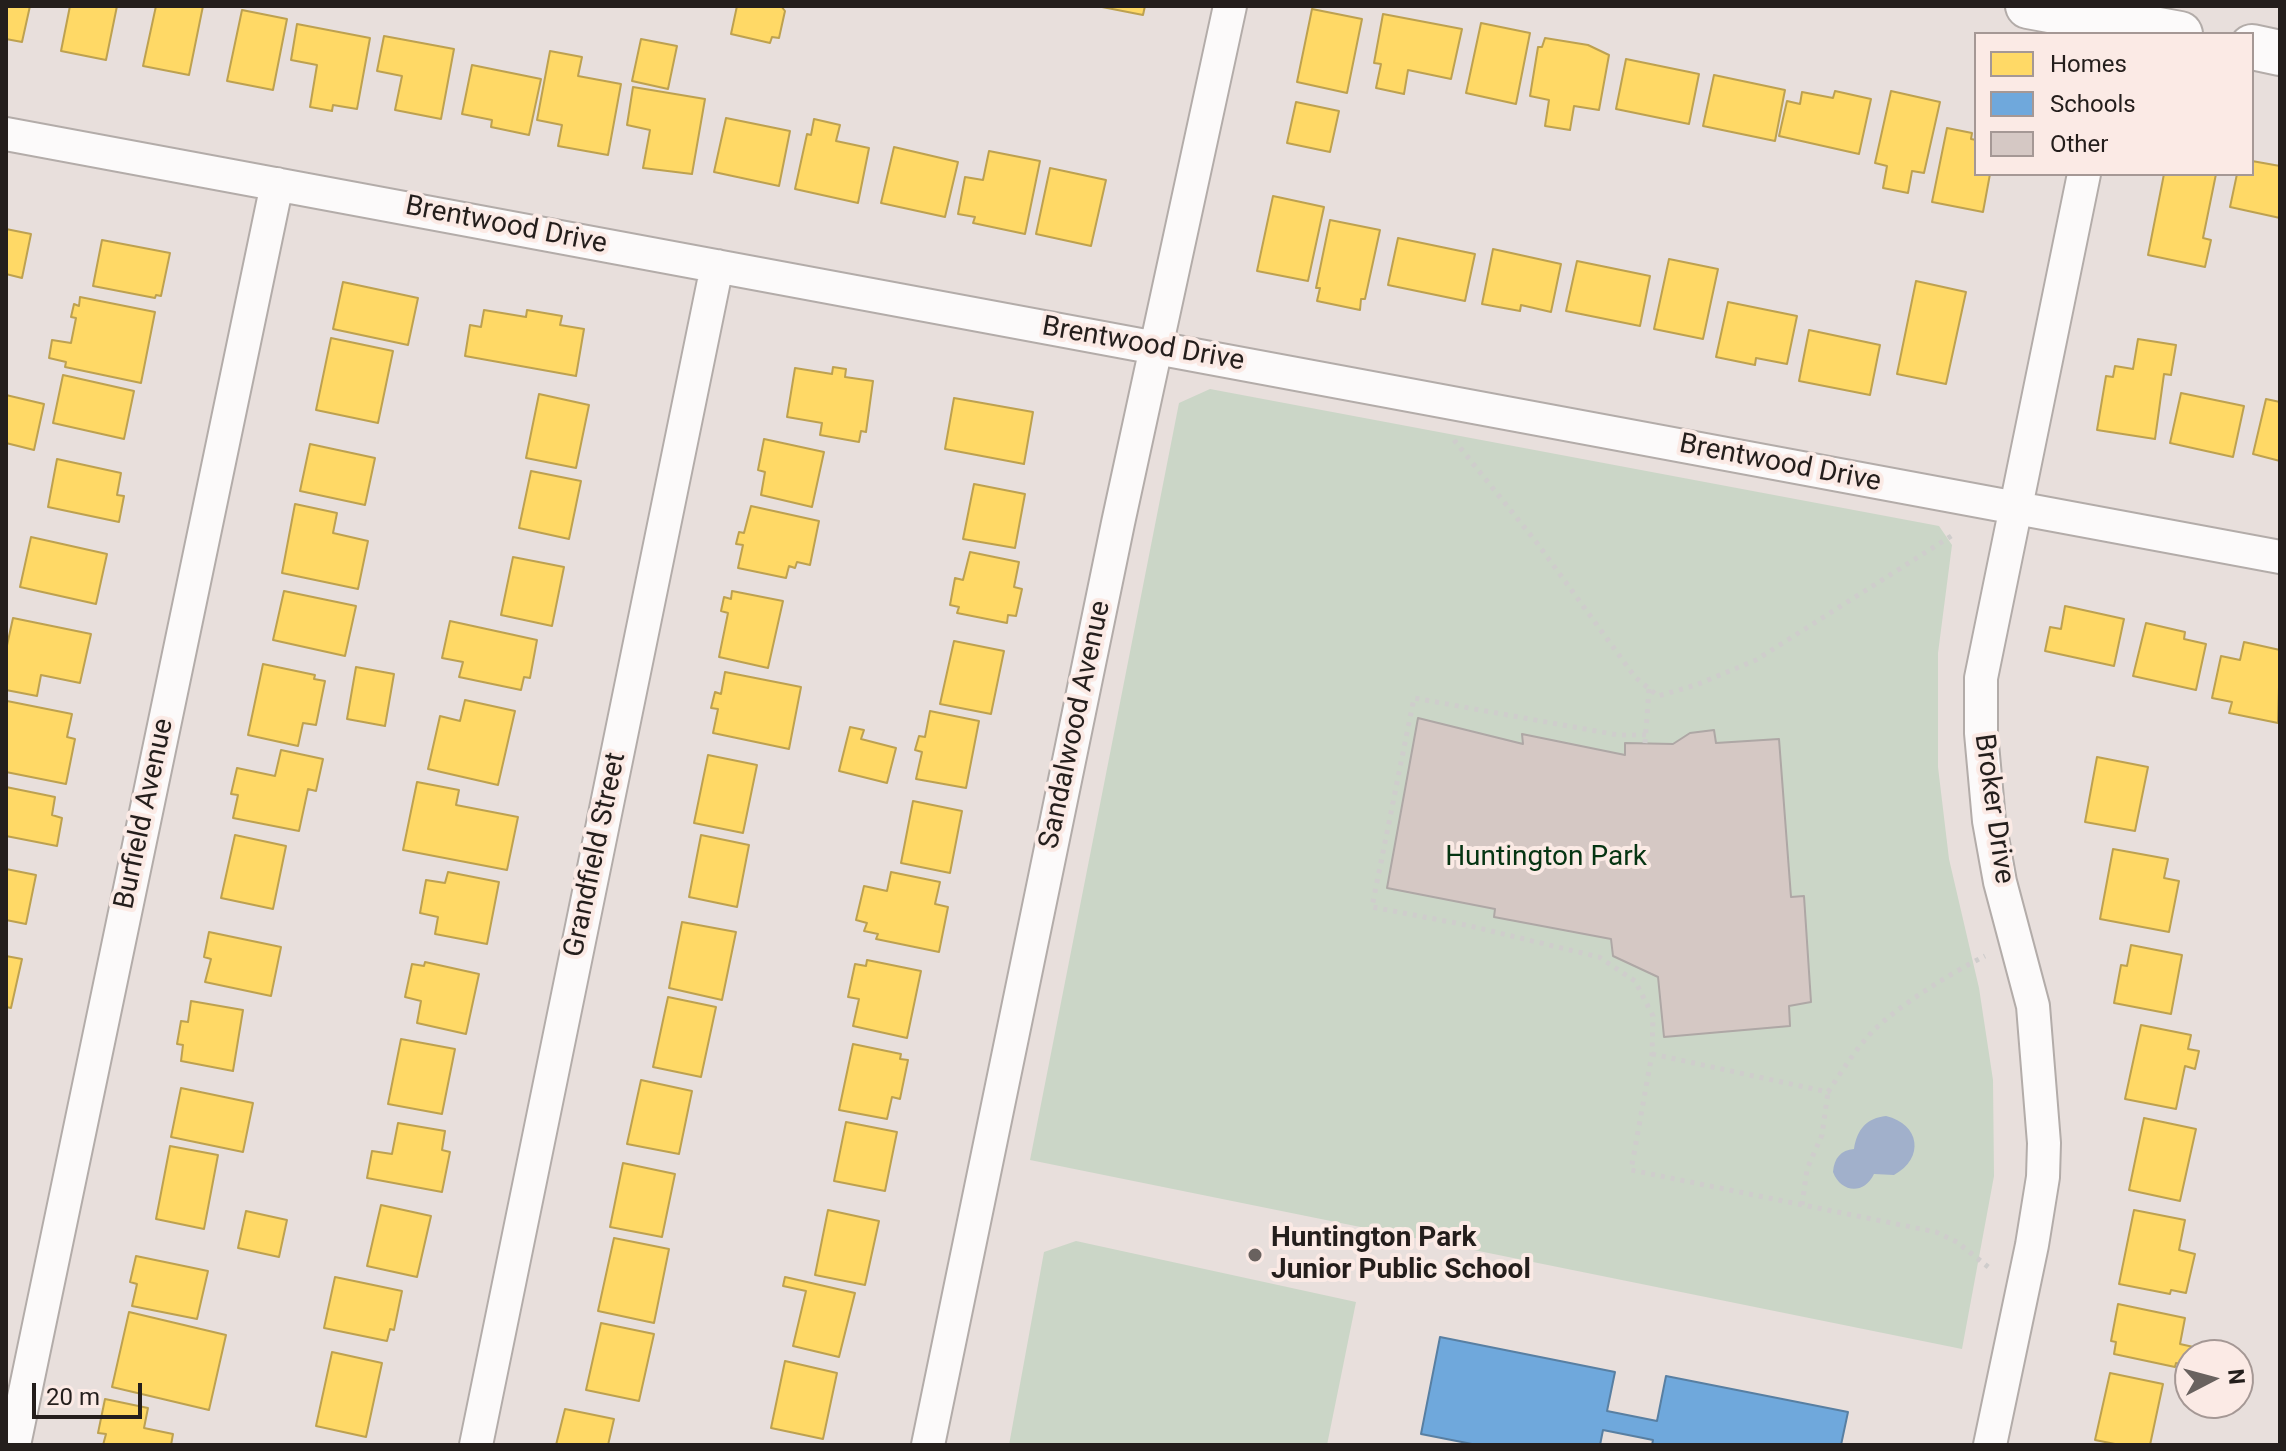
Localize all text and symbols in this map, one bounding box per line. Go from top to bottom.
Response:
legend [1974,32,2254,176]
text: Homes [2050,50,2127,78]
text: Schools [2050,90,2136,118]
text: Other [2050,130,2108,158]
street label: Brentwood Drive [402,190,610,262]
street label: Brentwood Drive [1039,311,1247,379]
street label: Brentwood Drive [1676,428,1884,500]
street label: Sandalwood Avenue [1033,598,1119,852]
street label: Burfield Avenue [108,716,182,912]
street label: Broker Drive [1966,732,2020,886]
street label: Grandfield Street [558,750,634,960]
park label: Huntington Park [1445,841,1647,875]
place label: Huntington Park Junior Public School [1271,1222,1531,1288]
marker: Huntington Park Junior Public School [1246,1246,1264,1264]
north arrow [2174,1339,2254,1419]
scale bar [36,1367,146,1417]
text: N [2223,1368,2250,1386]
text: 20 m [46,1383,100,1411]

